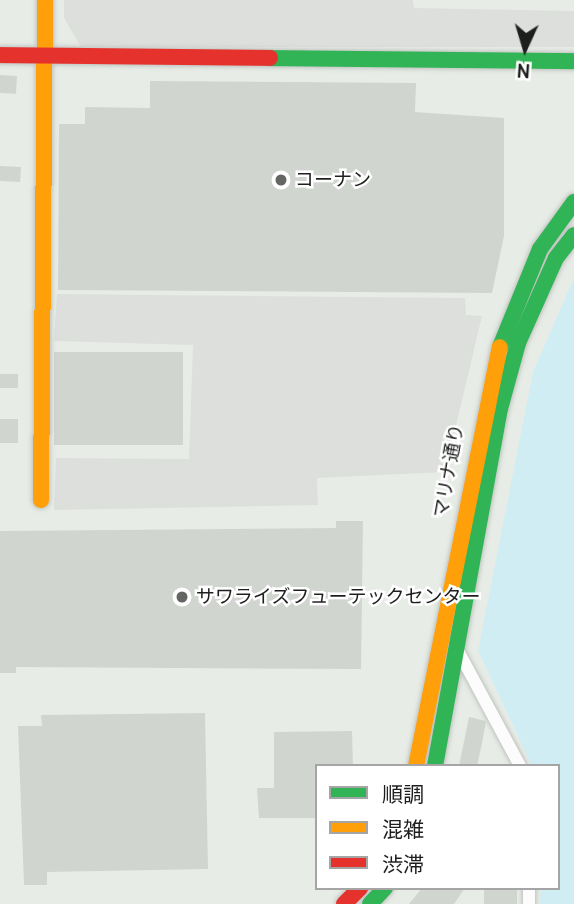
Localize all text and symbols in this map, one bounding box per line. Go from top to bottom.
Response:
north arrow [490,14,560,84]
text: N [516,59,531,82]
place label: コーナン [295,169,371,191]
marker: コーナン [273,172,289,188]
street label: マリナ通り [430,422,468,520]
place label: サワライズフューテックセンター [196,586,481,608]
marker: サワライズフューテックセンター [174,589,190,605]
legend [315,764,560,890]
text: 順調 [382,782,424,807]
text: 混雑 [382,817,424,842]
text: 渋滞 [382,852,424,877]

